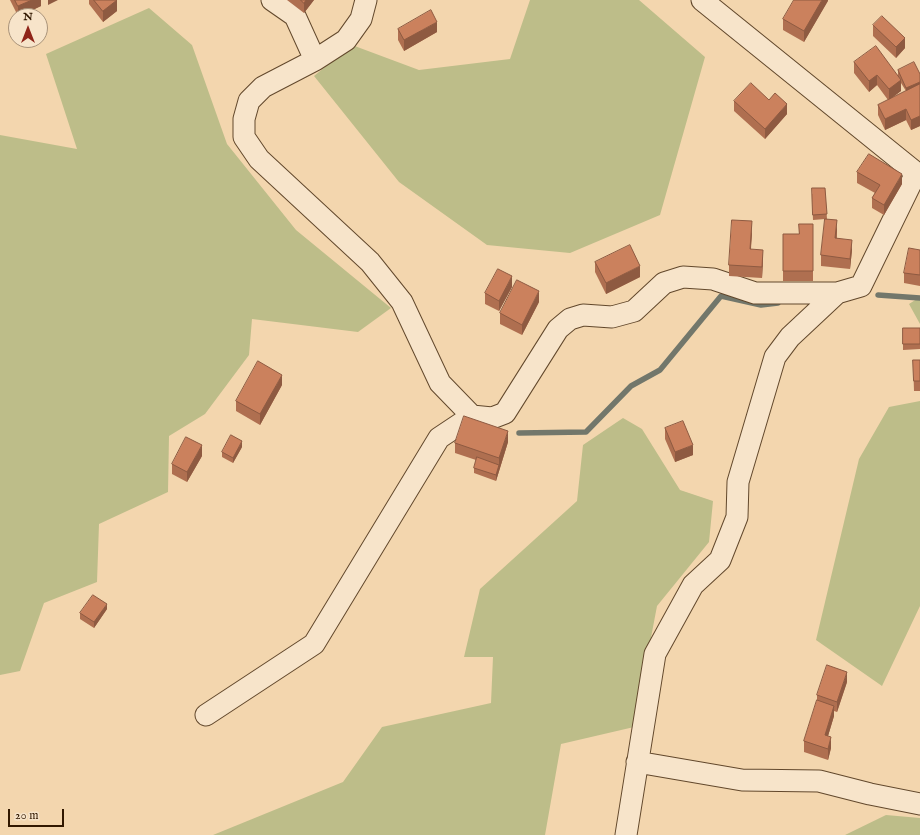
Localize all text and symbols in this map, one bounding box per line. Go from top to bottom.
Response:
north arrow [8,8,48,48]
text: N [23,10,33,24]
scale bar [10,801,66,827]
text: 20 m [15,808,38,823]

